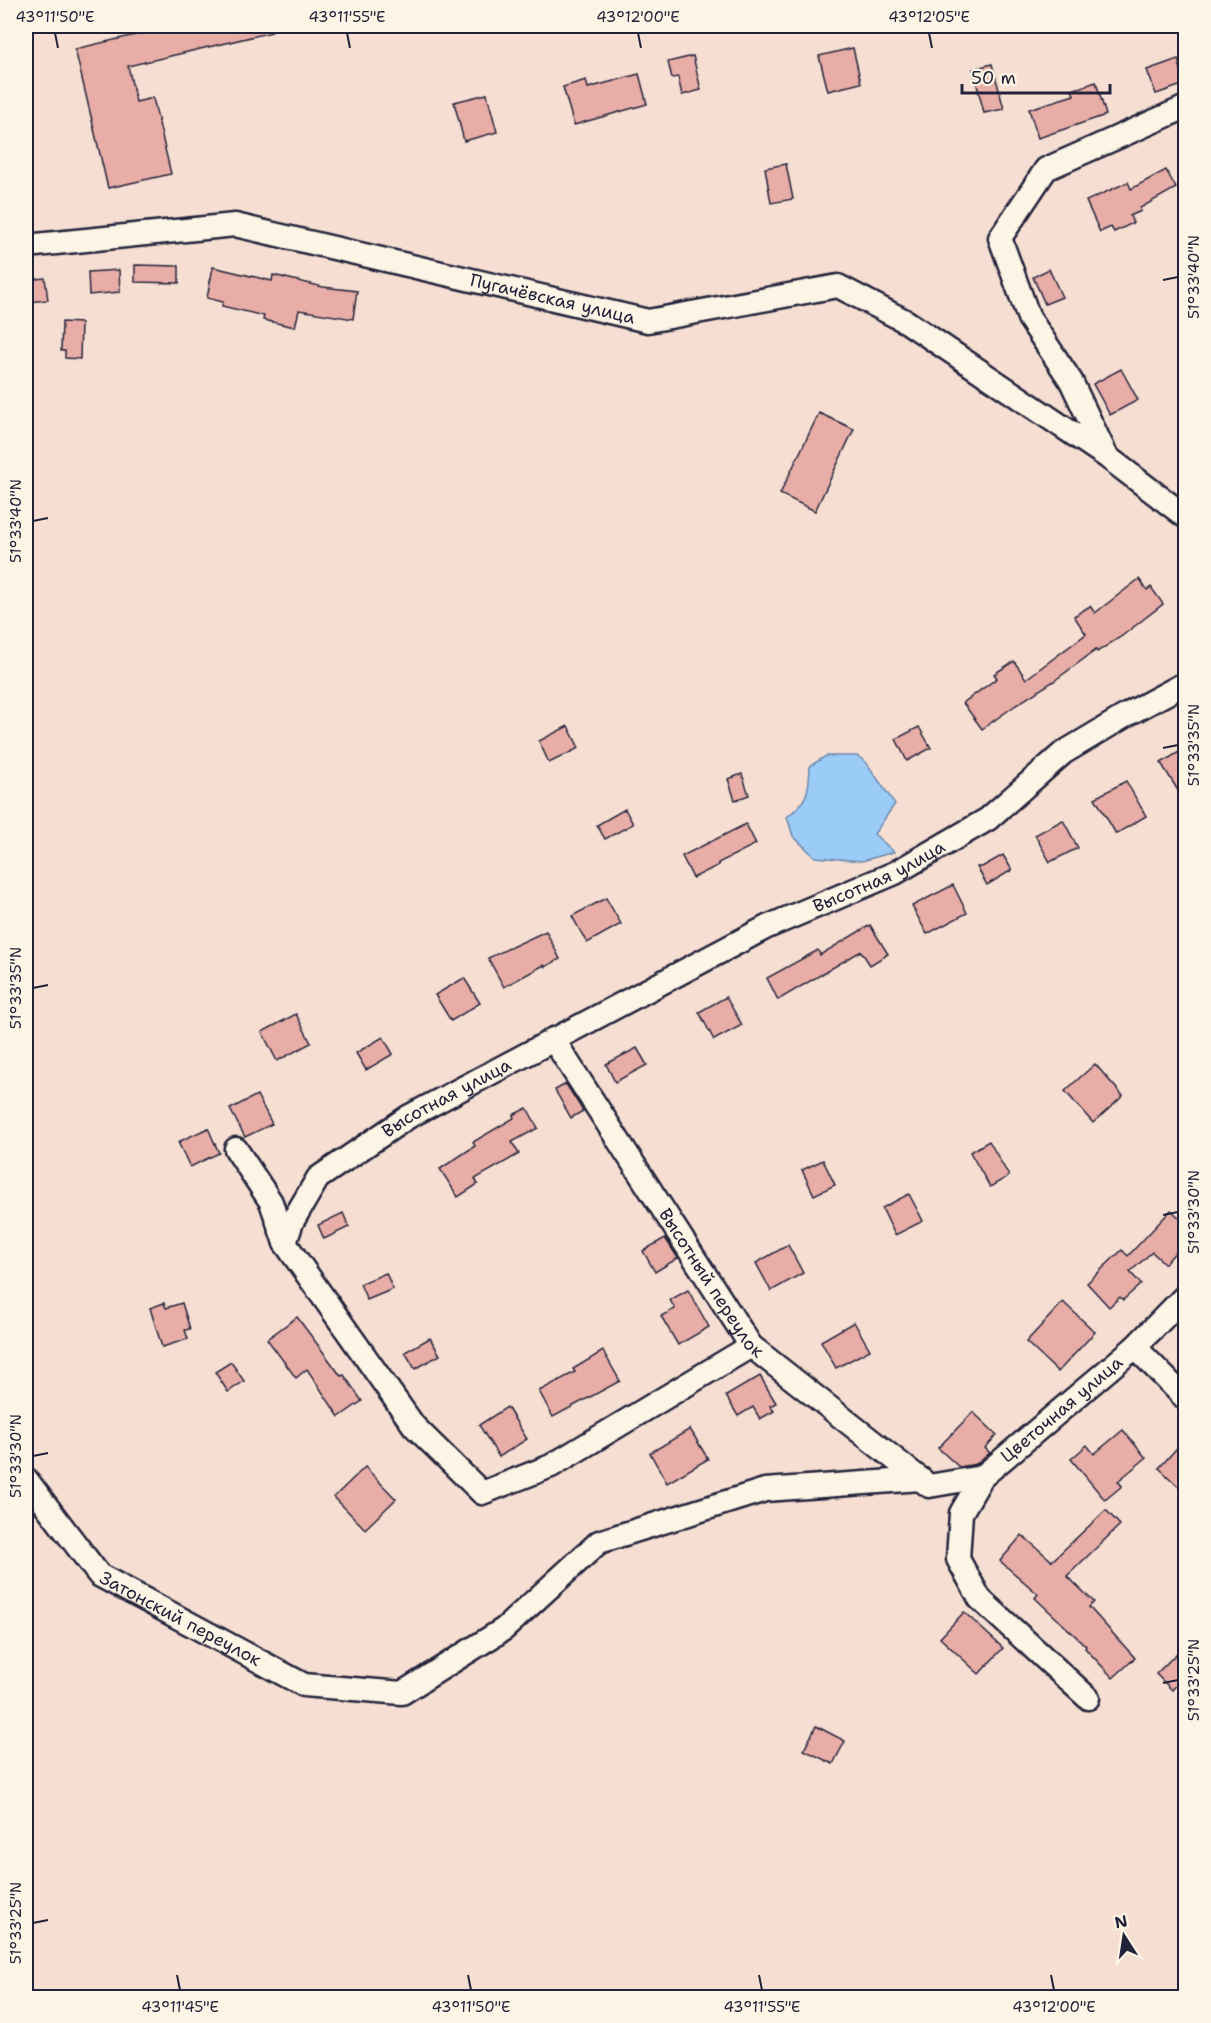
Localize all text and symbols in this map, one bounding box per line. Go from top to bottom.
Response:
text: 43°11'50"E [16,7,94,27]
text: 43°11'55"E [309,7,385,27]
text: 43°12'00"E [596,7,680,27]
text: 43°12'05"E [888,7,970,27]
scale bar [962,57,1110,95]
text: 50 m [971,66,1016,90]
text: 51°33'40"N [1184,235,1204,319]
street label: Пугачёвская улица [468,268,637,330]
text: 51°33'40"N [6,479,26,563]
text: 51°33'35"N [1184,704,1204,786]
street label: Высотная улица [809,835,949,918]
text: 51°33'35"N [6,947,26,1029]
street label: Высотная улица [377,1053,515,1143]
text: 51°33'30"N [1184,1170,1204,1254]
street label: Высотный переулок [653,1204,769,1364]
street label: Цветочная улица [995,1351,1128,1468]
text: 51°33'30"N [6,1414,26,1498]
street label: Затонский переулок [95,1566,266,1672]
text: 51°33'25"N [1184,1639,1204,1721]
text: 51°33'25"N [6,1882,26,1964]
north arrow [1094,1906,1154,1966]
text: N [1113,1910,1129,1933]
text: 43°11'45"E [141,1997,219,2017]
text: 43°11'50"E [432,1997,510,2017]
text: 43°11'55"E [724,1997,800,2017]
text: 43°12'00"E [1012,1997,1096,2017]

